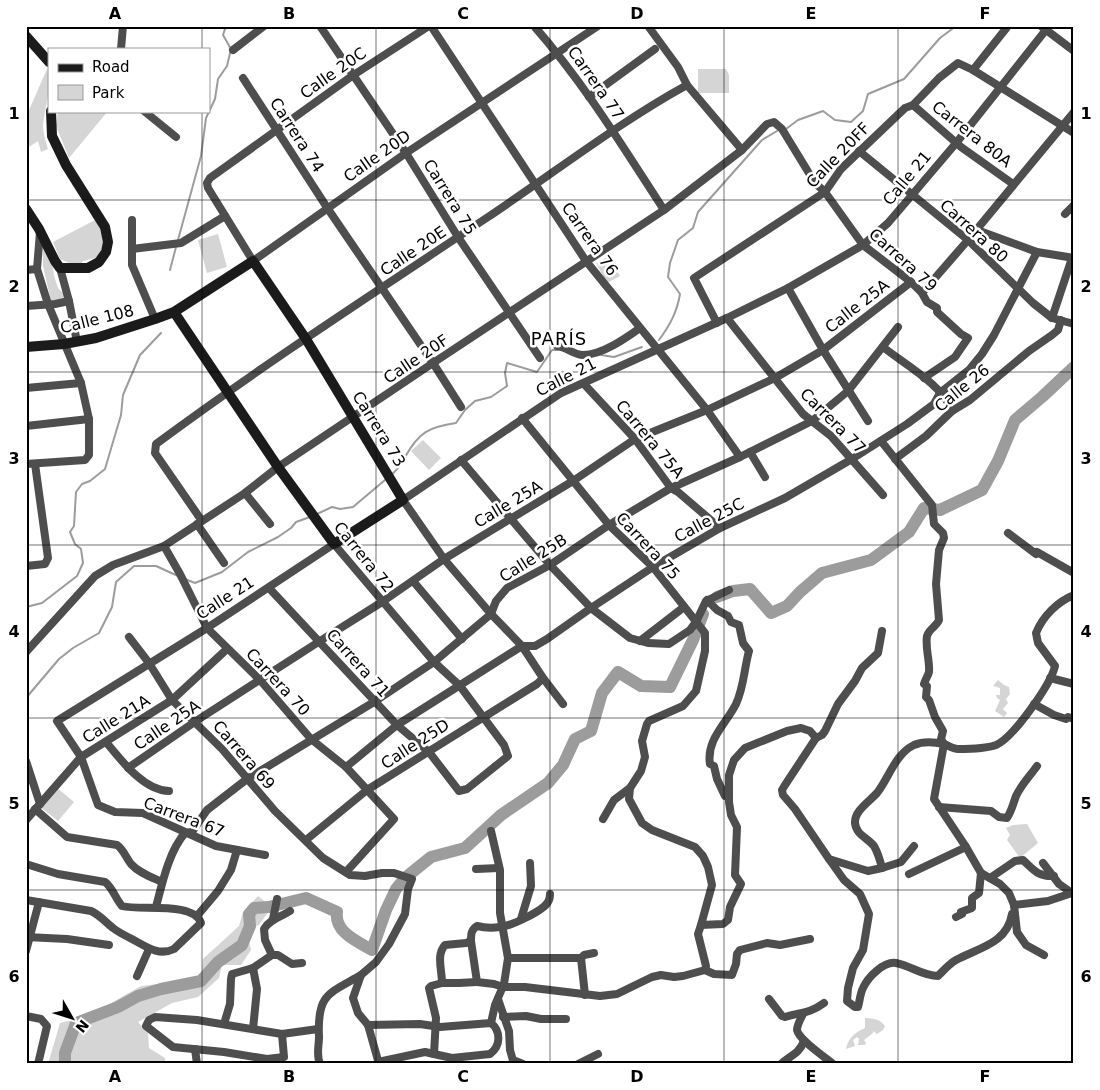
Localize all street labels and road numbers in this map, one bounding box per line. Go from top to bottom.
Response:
street label: Calle 20C [296,43,370,103]
street label: Carrera 77 [564,43,628,123]
street label: Carrera 74 [266,94,328,176]
street label: Carrera 80A [928,97,1016,171]
street label: Calle 20FF [802,118,874,192]
street label: Calle 20D [340,126,414,186]
street label: Calle 21 [879,147,935,209]
street label: Carrera 75 [419,156,481,238]
street label: Carrera 80 [936,195,1012,267]
street label: Carrera 76 [558,199,622,279]
street label: Calle 20E [376,222,450,280]
street label: Carrera 79 [865,224,941,296]
street label: Calle 25A [821,275,893,337]
street label: Calle 108 [58,301,136,337]
street label: Calle 20F [380,330,452,388]
street label: Calle 21 [533,354,599,400]
street label: Calle 26 [931,360,993,416]
street label: Carrera 77 [796,384,870,458]
street label: Carrera 73 [348,388,410,470]
street label: Carrera 75A [612,396,688,482]
street label: Calle 25A [470,476,546,532]
street label: Calle 25C [671,494,747,546]
street label: Carrera 75 [612,508,684,584]
street label: Carrera 72 [330,518,398,596]
street label: Calle 25B [496,530,570,586]
street label: Calle 21 [193,572,257,624]
street label: Carrera 71 [322,625,394,701]
street label: Carrera 70 [242,644,314,720]
street label: Calle 21A [79,691,153,747]
street label: Calle 25A [130,696,204,754]
street label: Calle 25D [377,715,453,773]
street label: Carrera 69 [209,717,279,793]
street label: Carrera 67 [141,793,227,841]

